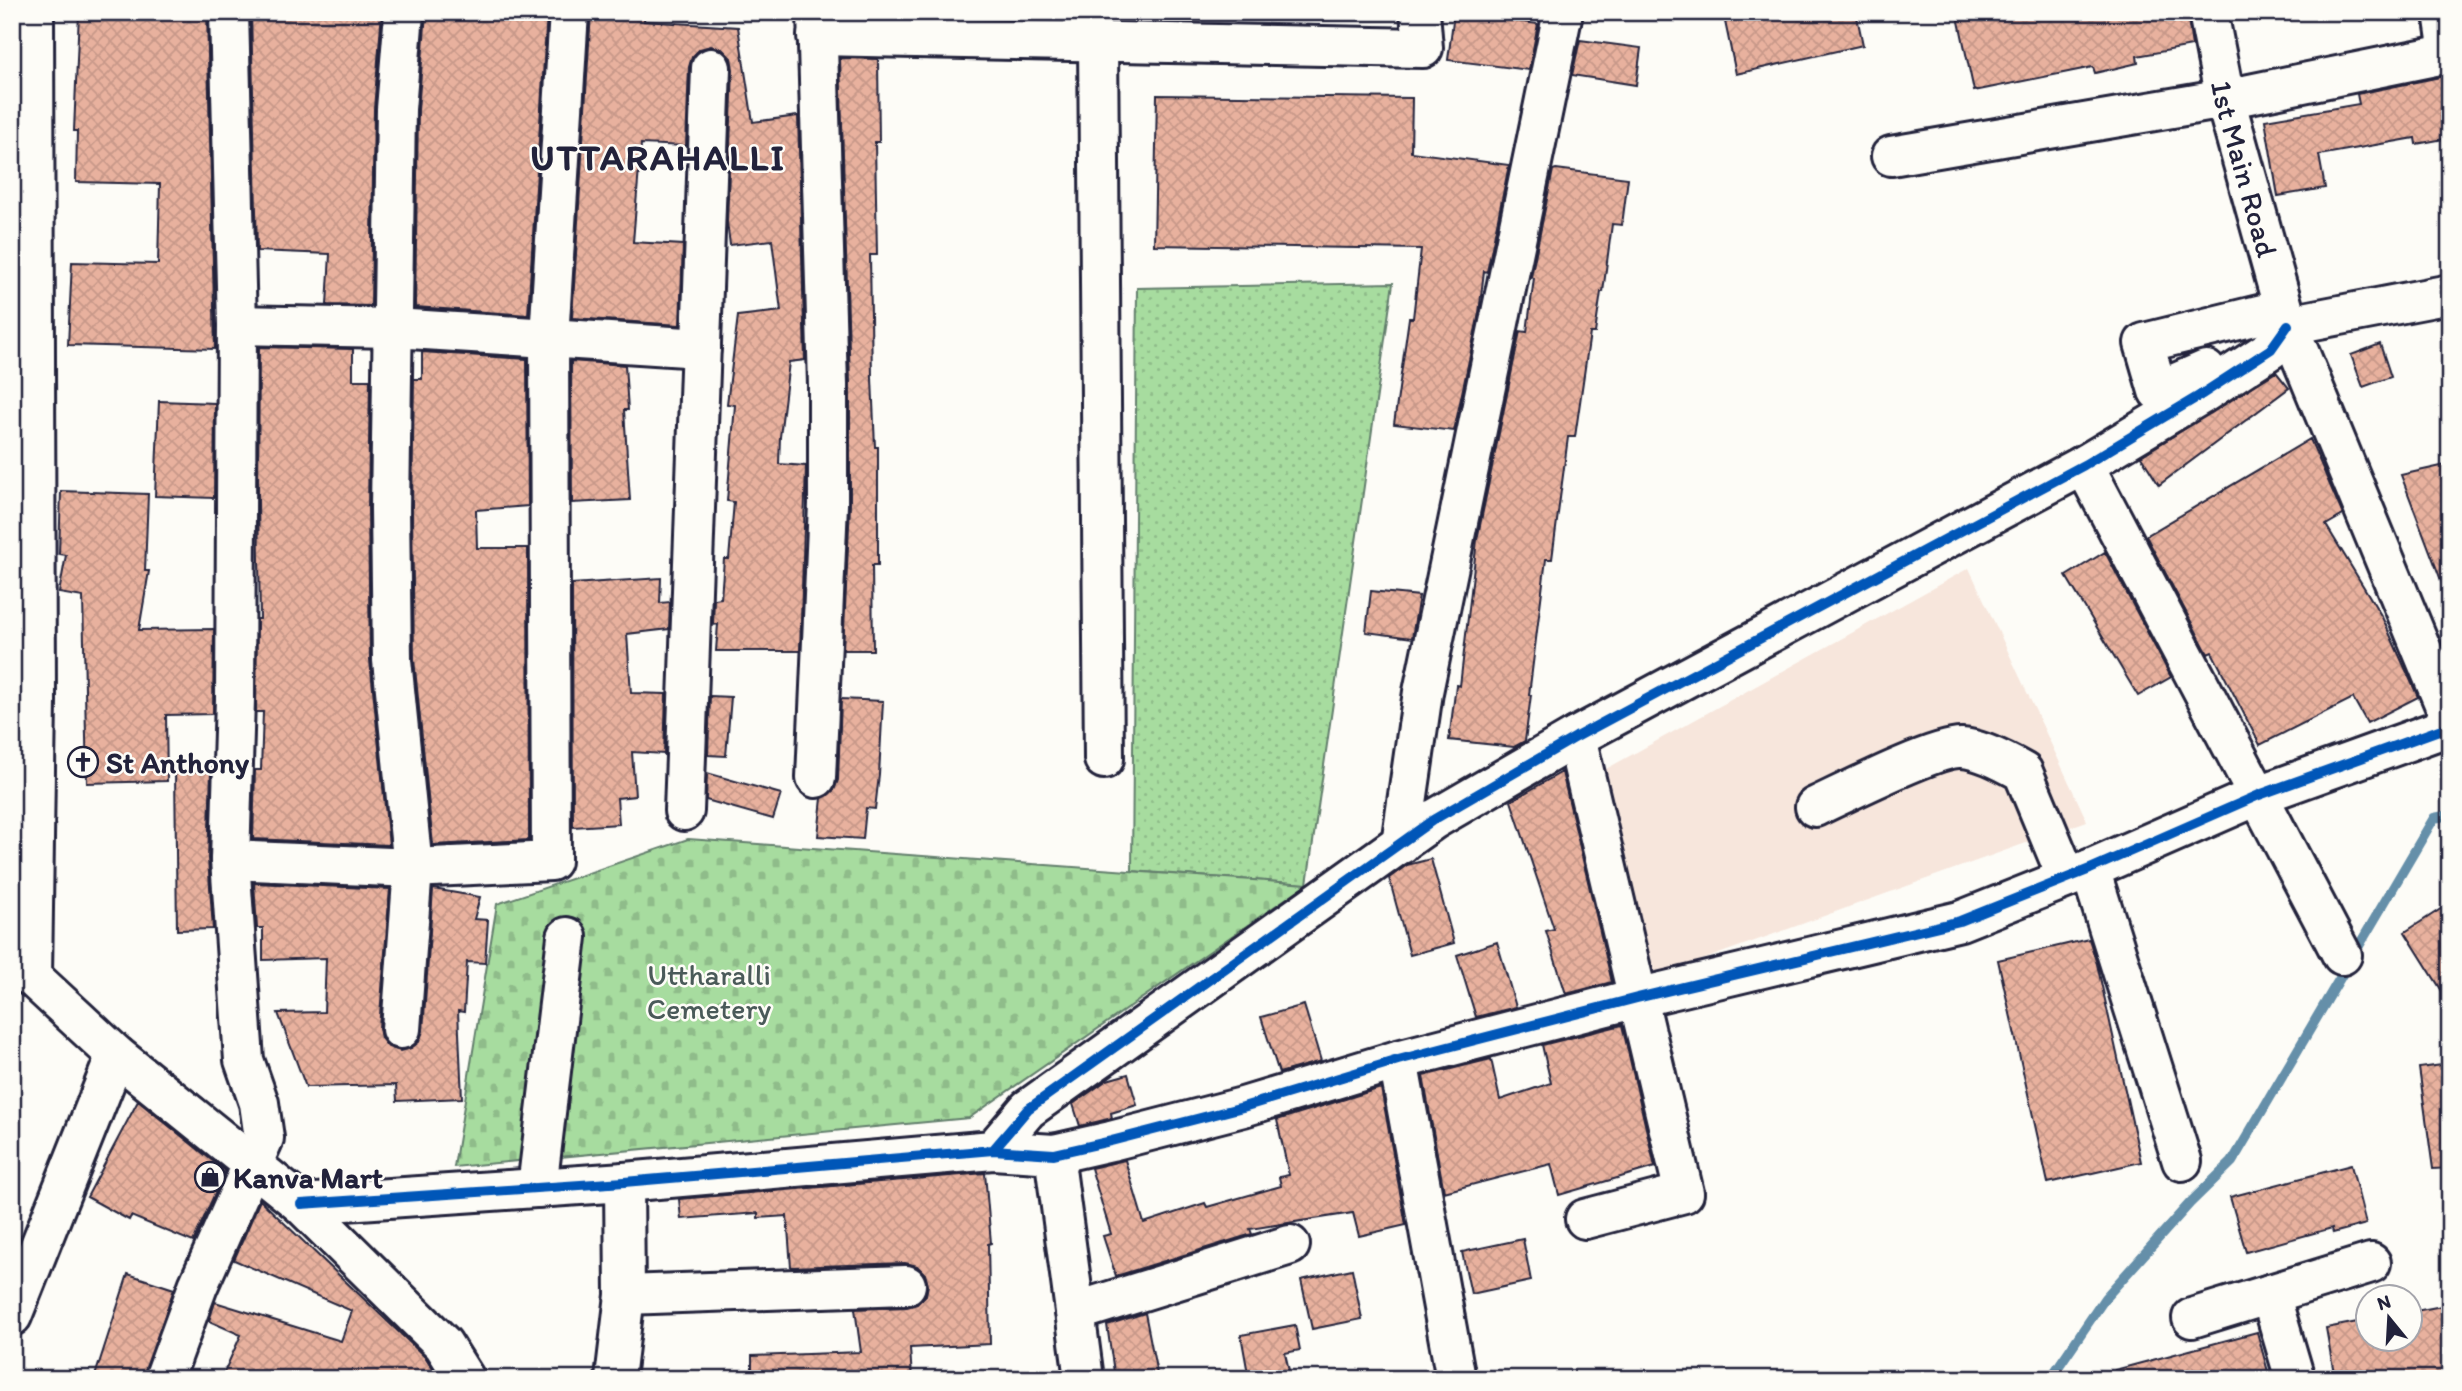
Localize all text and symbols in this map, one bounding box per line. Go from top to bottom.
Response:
street label: 1st Main Road [2203,77,2287,262]
district label: UTTARAHALLI [530,135,786,179]
place label: St Anthony [106,744,250,781]
church icon: St Anthony [66,745,100,779]
park label: Uttharalli Cemetery [647,956,771,1027]
place label: Kanva Mart [233,1159,383,1196]
shop icon: Kanva Mart [193,1160,227,1194]
north arrow [2354,1282,2424,1352]
text: N [2374,1289,2394,1315]

